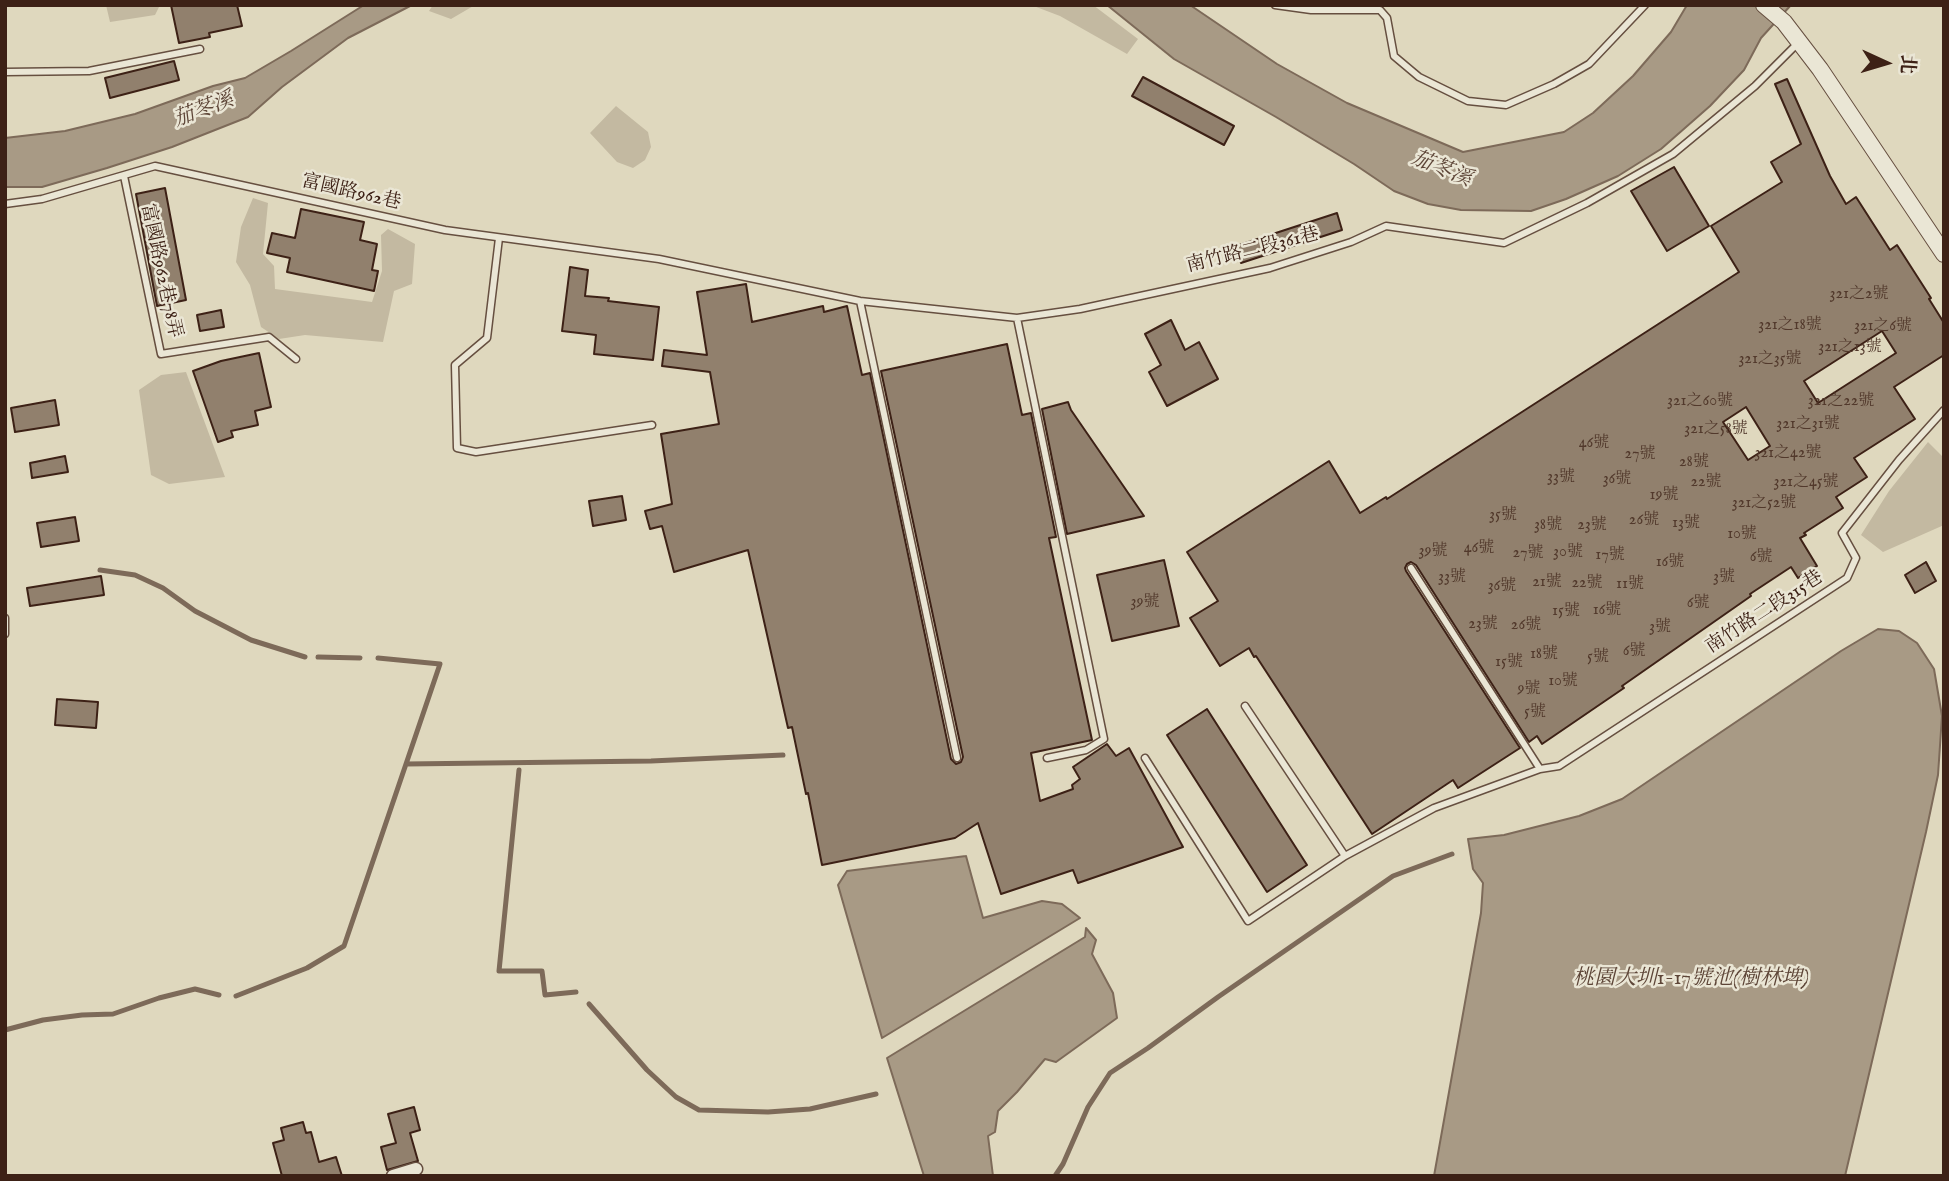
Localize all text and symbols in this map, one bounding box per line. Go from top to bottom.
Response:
north arrow [1851,28,1921,98]
text: 北 [1894,54,1920,75]
water label: 茄苳溪 [170,88,238,134]
water label: 茄苳溪 [1407,147,1475,193]
street label: 富國路962巷 [299,171,403,215]
street label: 富國路962巷78弄 [135,202,185,340]
street label: 南竹路二段361巷 [1184,223,1322,279]
house number: 321之2號 [1830,285,1888,305]
house number: 321之18號 [1758,316,1822,336]
house number: 321之6號 [1854,317,1912,337]
house number: 321之13號 [1818,338,1882,358]
house number: 321之35號 [1738,350,1802,370]
house number: 321之60號 [1667,392,1733,412]
house number: 321之22號 [1808,392,1874,412]
house number: 321之31號 [1776,415,1840,435]
house number: 321之58號 [1684,420,1748,440]
house number: 46號 [1579,434,1609,454]
house number: 321之42號 [1755,444,1821,464]
house number: 27號 [1625,445,1655,465]
house number: 28號 [1679,453,1709,473]
house number: 33號 [1547,468,1575,488]
house number: 36號 [1603,470,1631,490]
house number: 22號 [1690,473,1722,493]
house number: 321之45號 [1773,473,1839,493]
house number: 19號 [1650,486,1678,506]
house number: 321之52號 [1732,494,1796,514]
house number: 35號 [1489,506,1517,526]
house number: 26號 [1629,511,1659,531]
house number: 13號 [1672,514,1700,534]
house number: 38號 [1534,516,1562,536]
house number: 23號 [1577,516,1607,536]
house number: 10號 [1727,525,1757,545]
house number: 46號 [1464,539,1494,559]
house number: 39號 [1419,542,1447,562]
house number: 30號 [1553,543,1583,563]
house number: 27號 [1513,544,1543,564]
house number: 17號 [1595,546,1625,566]
house number: 6號 [1750,548,1772,568]
house number: 16號 [1656,553,1684,573]
street label: 南竹路二段315巷 [1702,567,1828,659]
house number: 33號 [1438,568,1466,588]
house number: 3號 [1713,568,1735,588]
house number: 21號 [1532,573,1562,593]
house number: 22號 [1571,574,1603,594]
house number: 11號 [1616,575,1644,595]
house number: 36號 [1488,577,1516,597]
house number: 39號 [1131,593,1159,613]
house number: 6號 [1687,594,1709,614]
house number: 16號 [1593,601,1621,621]
house number: 15號 [1552,602,1580,622]
house number: 23號 [1468,615,1498,635]
house number: 26號 [1511,616,1541,636]
house number: 3號 [1649,618,1671,638]
house number: 6號 [1623,642,1645,662]
house number: 18號 [1530,645,1558,665]
house number: 5號 [1587,648,1609,668]
house number: 15號 [1495,653,1523,673]
house number: 10號 [1548,672,1578,692]
house number: 9號 [1518,680,1540,700]
house number: 5號 [1524,703,1546,723]
water label: 桃園大圳1-17號池(樹林埤) [1573,967,1809,993]

